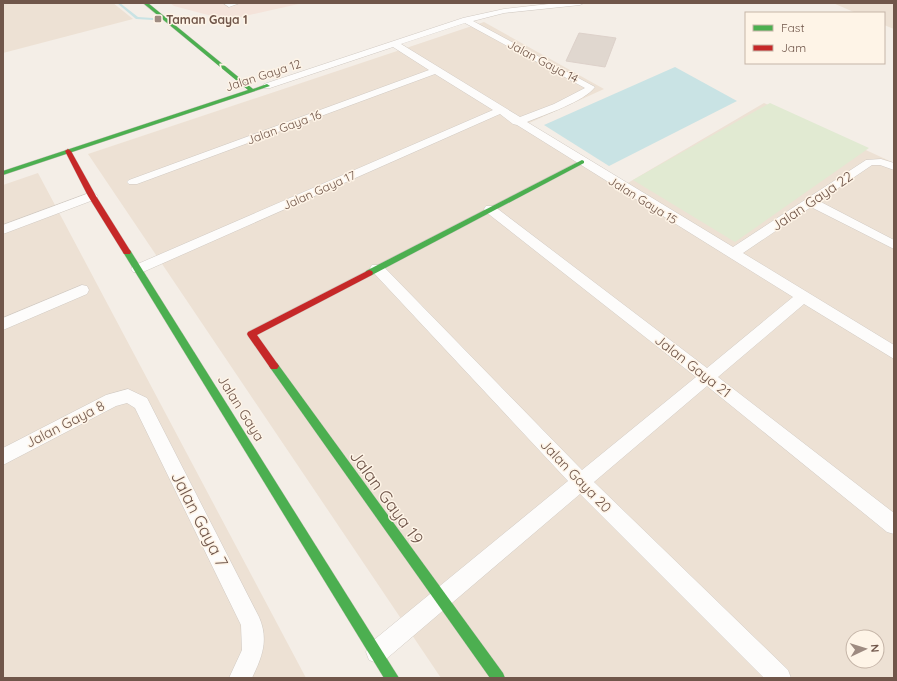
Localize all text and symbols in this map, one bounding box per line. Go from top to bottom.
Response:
place label: Taman Gaya 1 [166,12,248,27]
legend [745,12,885,64]
marker: Taman Gaya 1 [153,14,163,24]
text: Fast [781,20,805,35]
street label: Jalan Gaya 14 [505,36,581,86]
text: Jam [781,40,806,55]
street label: Jalan Gaya 12 [223,56,303,94]
one-way arrow [219,64,227,71]
street label: Jalan Gaya 16 [245,106,324,147]
street label: Jalan Gaya 17 [280,167,358,213]
street label: Jalan Gaya 22 [768,167,856,235]
street label: Jalan Gaya 15 [606,173,680,227]
street label: Jalan Gaya 21 [651,331,735,401]
street label: Jalan Gaya [214,371,268,445]
street label: Jalan Gaya 8 [22,396,108,452]
street label: Jalan Gaya 20 [537,436,615,516]
street label: Jalan Gaya 19 [346,446,428,548]
street label: Jalan Gaya 7 [167,468,233,571]
north arrow [845,629,885,669]
text: N [868,644,882,653]

